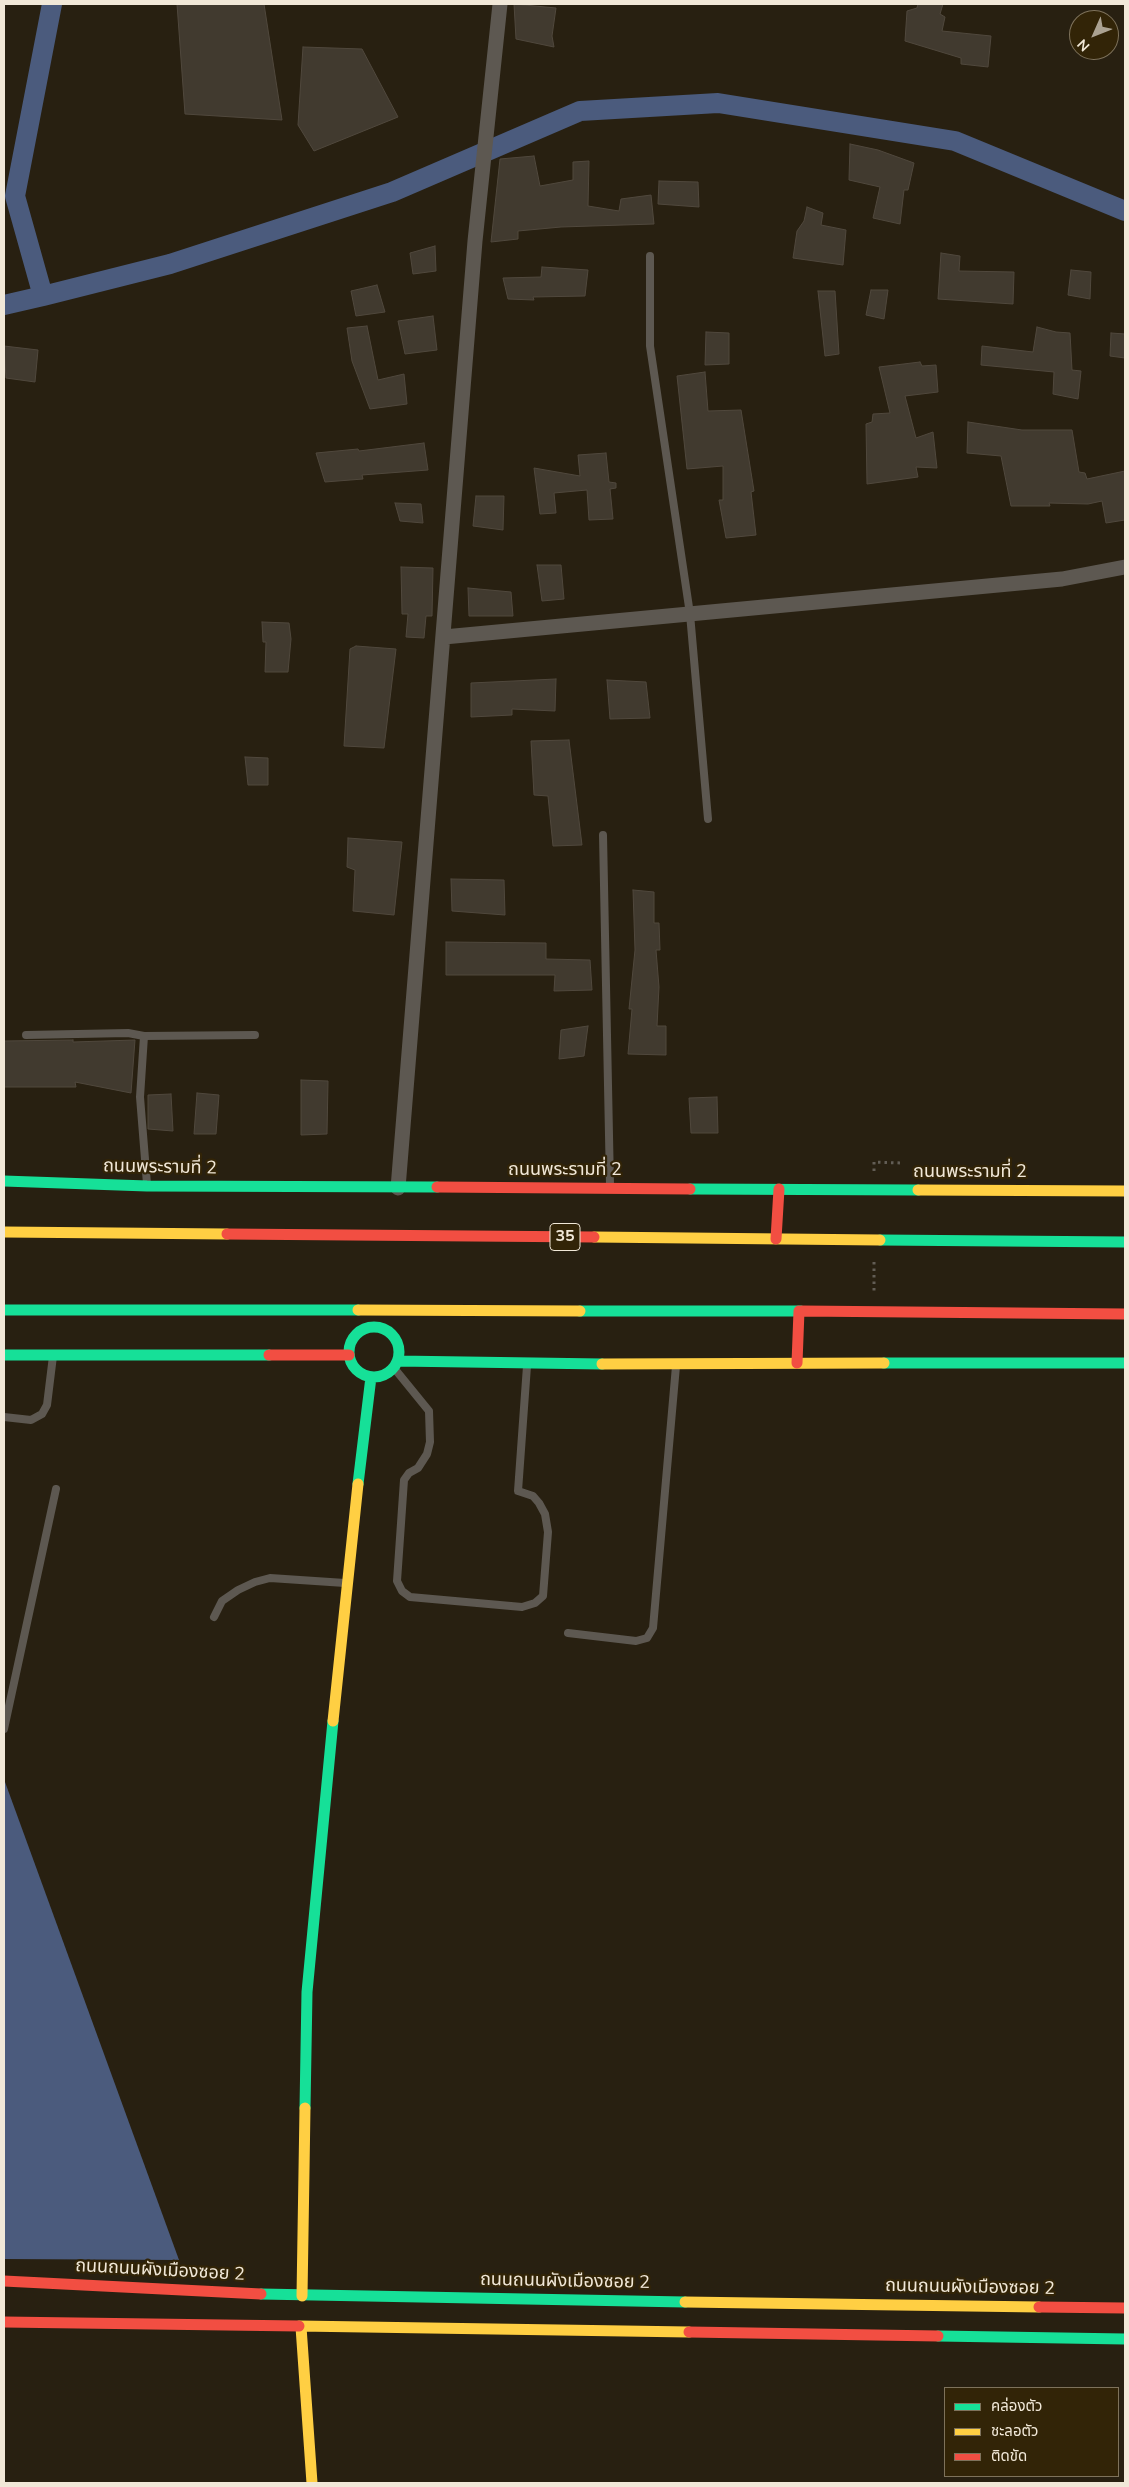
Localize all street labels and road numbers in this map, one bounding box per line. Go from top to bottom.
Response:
street label: ถนนพระรามที่ 2 [103,1156,217,1180]
street label: ถนนพระรามที่ 2 [508,1160,622,1182]
street label: ถนนพระรามที่ 2 [913,1162,1027,1184]
road number: 35 [550,1224,580,1250]
street label: ถนนถนนผังเมืองซอย 2 [75,2256,245,2286]
street label: ถนนถนนผังเมืองซอย 2 [480,2270,650,2294]
street label: ถนนถนนผังเมืองซอย 2 [885,2276,1055,2300]

